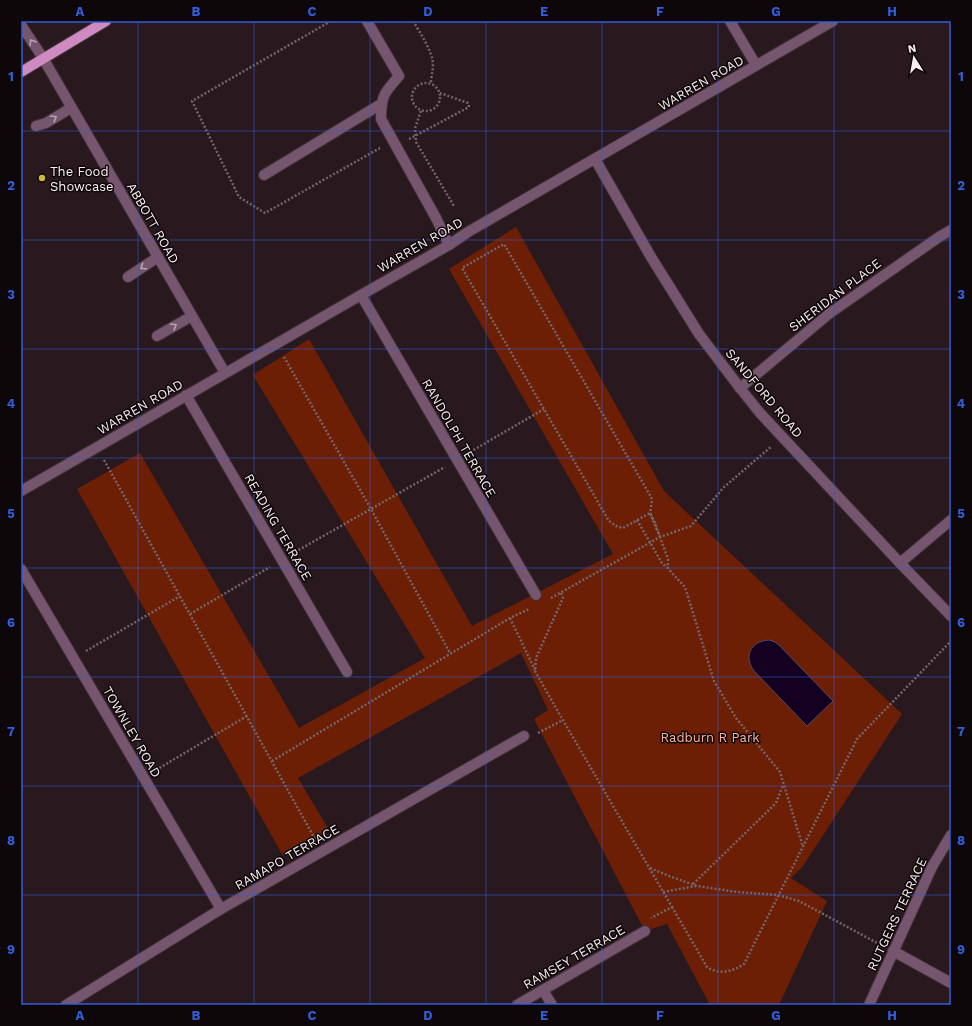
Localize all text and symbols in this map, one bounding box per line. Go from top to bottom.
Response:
text: A [76,4,85,19]
text: B [192,4,201,19]
text: C [308,4,317,19]
text: D [423,4,433,19]
text: E [540,4,548,19]
text: F [656,4,664,19]
text: G [771,4,781,19]
text: H [887,4,897,19]
north arrow [894,38,934,78]
one-way arrow [30,39,37,46]
text: N [907,42,917,56]
street label: WARREN ROAD [656,52,746,114]
text: 1 [8,69,14,84]
text: 1 [958,69,964,84]
one-way arrow [50,115,57,123]
place label: The Food Showcase [50,164,114,194]
marker: The Food Showcase [37,173,47,183]
text: 2 [7,178,15,193]
text: 2 [957,178,965,193]
street label: ABBOTT ROAD [124,180,182,266]
street label: WARREN ROAD [375,214,465,276]
street label: SHERIDAN PLACE [786,255,884,335]
one-way arrow [140,262,147,270]
text: 3 [7,287,15,302]
text: 3 [957,287,965,302]
one-way arrow [170,323,177,330]
street label: SANDFORD ROAD [722,345,806,441]
street label: WARREN ROAD [95,376,185,438]
street label: RANDOLPH TERRACE [419,376,499,500]
text: 4 [7,396,16,411]
text: 4 [957,396,966,411]
street label: READING TERRACE [241,471,315,583]
text: 5 [7,506,15,521]
text: 5 [957,506,965,521]
text: 6 [7,615,15,630]
text: 6 [957,615,965,630]
street label: TOWNLEY ROAD [100,684,164,780]
text: 7 [7,724,15,739]
text: 7 [957,724,965,739]
park label: Radburn R Park [660,730,760,745]
street label: RAMAPO TERRACE [232,821,342,893]
text: 8 [7,833,15,848]
text: 8 [957,833,965,848]
street label: RUTGERS TERRACE [864,855,930,973]
street label: RAMSEY TERRACE [521,922,627,992]
text: 9 [7,942,15,957]
text: 9 [957,942,965,957]
text: A [76,1008,85,1023]
text: B [192,1008,201,1023]
text: C [308,1008,317,1023]
text: D [423,1008,433,1023]
text: E [540,1008,548,1023]
text: F [656,1008,664,1023]
text: G [771,1008,781,1023]
text: H [887,1008,897,1023]

